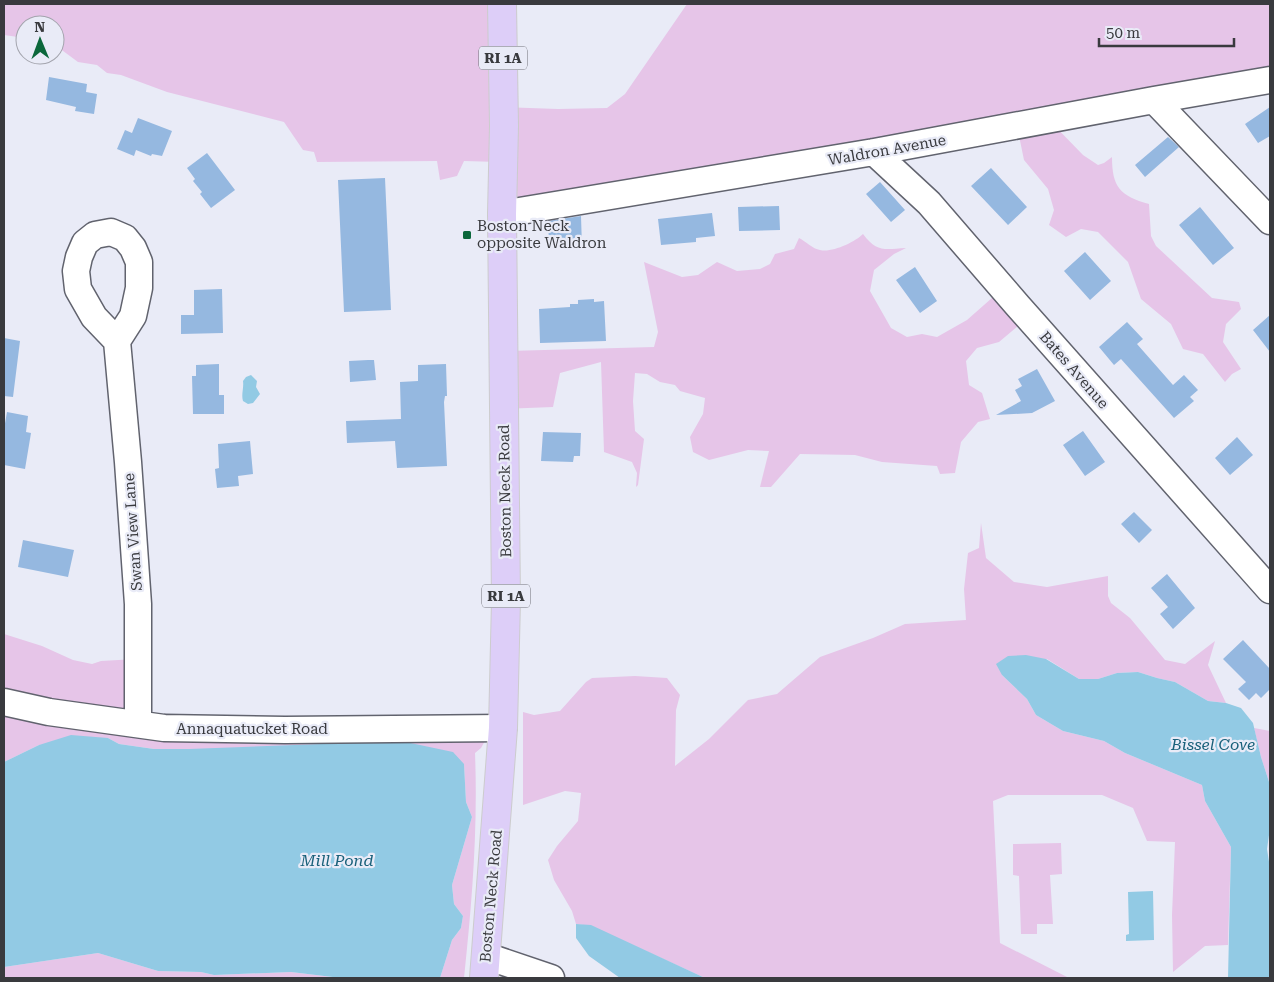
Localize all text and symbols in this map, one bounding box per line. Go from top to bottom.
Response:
north arrow [15,15,65,65]
scale bar [1099,15,1234,47]
text: N [34,19,46,35]
text: 50 m [1106,24,1141,42]
road number: RI 1A [479,46,527,70]
street label: Waldron Avenue [827,131,947,169]
place label: Boston Neck opposite Waldron [477,217,607,252]
marker: Boston Neck opposite Waldron [461,229,473,241]
street label: Bates Avenue [1036,328,1112,412]
street label: Boston Neck Road [495,424,515,558]
street label: Swan View Lane [120,472,146,592]
road number: RI 1A [482,584,530,608]
street label: Annaquatucket Road [176,720,328,738]
water label: Bissel Cove [1170,735,1255,754]
street label: Boston Neck Road [476,828,506,963]
water label: Mill Pond [299,851,374,870]

